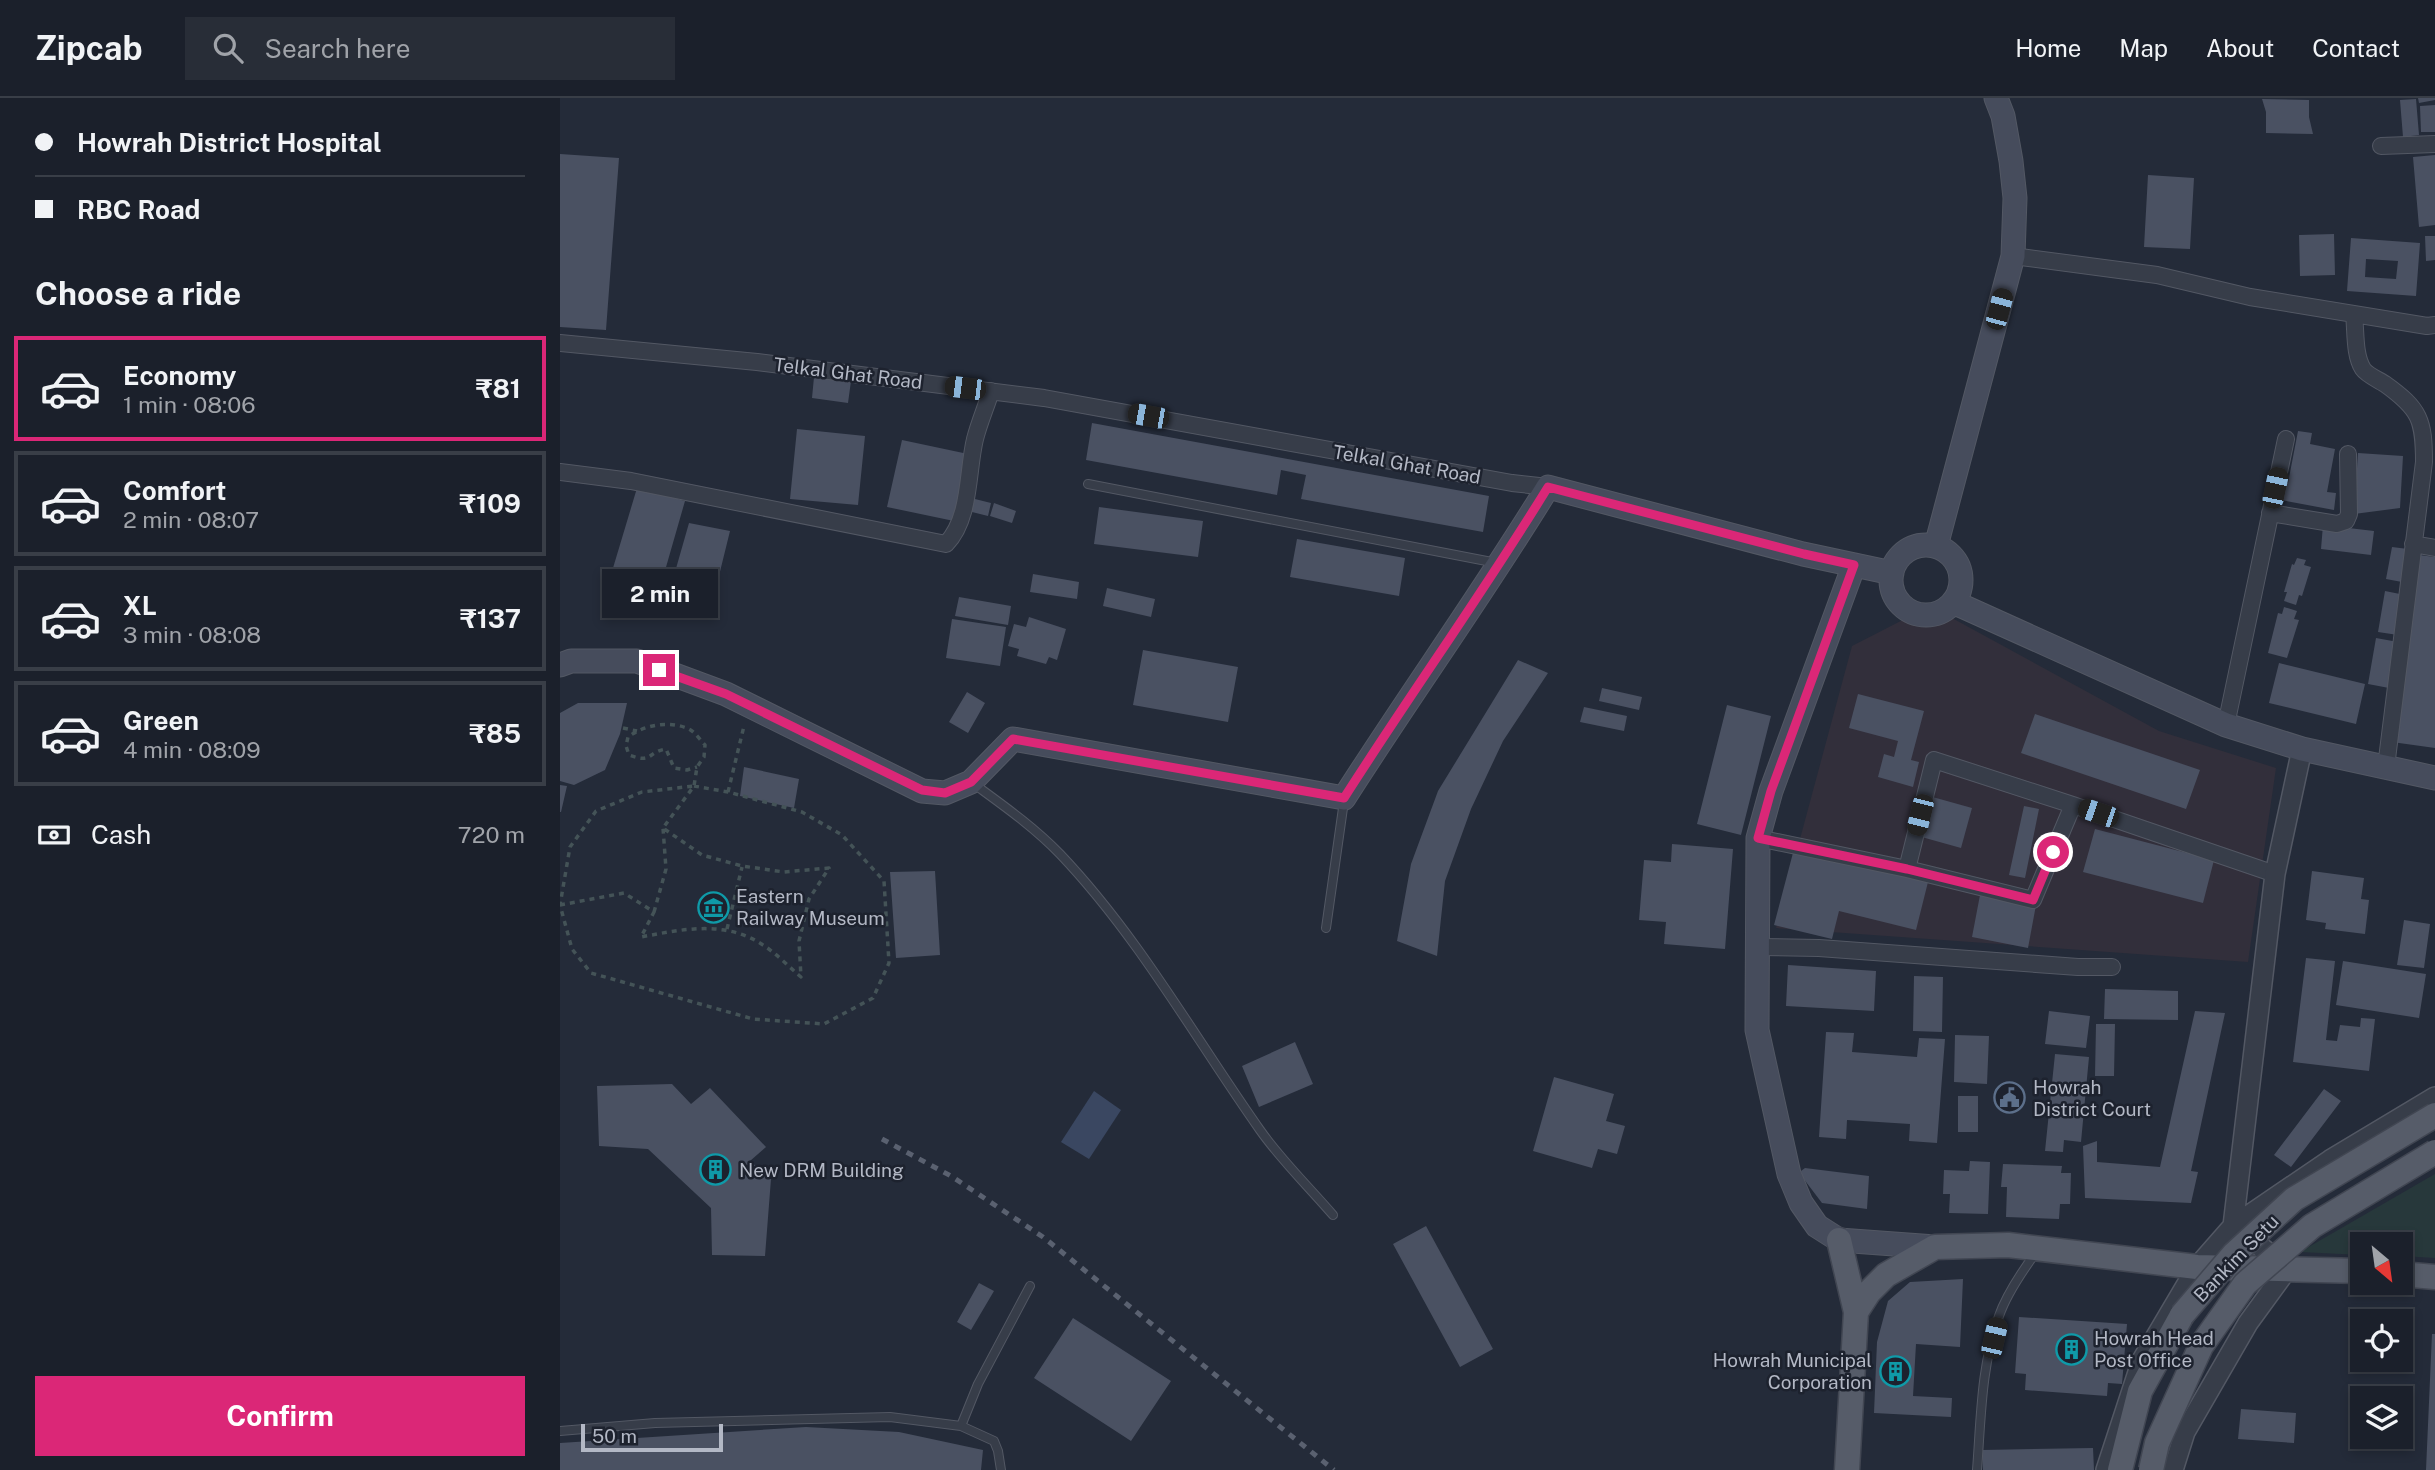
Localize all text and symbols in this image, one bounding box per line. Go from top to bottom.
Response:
search box [185,17,675,80]
text: Zipcab [35,29,143,67]
icon: search [209,29,247,67]
text: Search here [265,33,411,64]
text: Home [2015,34,2081,62]
text: Map [2119,34,2168,62]
text: About [2206,34,2274,62]
text: Contact [2312,34,2400,62]
text: Howrah District Hospital [77,127,382,158]
text: RBC Road [77,194,200,225]
text: Choose a ride [35,275,241,312]
car [1984,286,2015,332]
street label: Telkal Ghat Road [772,353,924,393]
icon: car [39,357,102,420]
text: Economy [123,360,236,391]
text: ₹81 [476,373,521,404]
car [943,375,988,401]
text: 1 min · 08:06 [123,391,256,418]
car [1126,402,1171,430]
street label: Telkal Ghat Road [1331,440,1483,488]
car [2261,465,2290,511]
icon: car [39,472,102,535]
text: Comfort [123,475,226,506]
text: ₹109 [459,488,521,519]
text: 2 min · 08:07 [123,506,259,533]
callout: 2 min [601,568,717,618]
text: 2 min [630,580,690,607]
icon: car [39,587,102,650]
text: XL [123,590,157,621]
text: ₹137 [460,603,521,634]
text: 3 min · 08:08 [123,621,261,648]
route end [643,654,675,686]
icon: car [39,702,102,765]
text: Green [123,705,199,736]
text: ₹85 [469,718,521,749]
text: 4 min · 08:09 [123,736,261,763]
car [1905,792,1936,838]
car [2075,796,2122,830]
icon: cash [35,816,73,854]
text: Cash [91,819,151,850]
text: 720 m [458,821,525,848]
route start [2037,836,2069,868]
place label: Eastern Railway Museum [736,885,885,929]
museum icon: Eastern Railway Museum [696,890,730,924]
place label: Howrah District Court [2033,1076,2151,1120]
public building icon: Howrah District Court [1993,1081,2027,1115]
building icon: New DRM Building [699,1153,733,1187]
place label: New DRM Building [739,1159,904,1181]
street label: Bankim Setu [2189,1210,2283,1306]
north arrow [2350,1232,2413,1295]
map controls [2350,1232,2413,1449]
button: locate [2350,1309,2413,1372]
car [1980,1315,2009,1361]
place label: Howrah Head Post Office [2094,1327,2214,1371]
building icon: Howrah Head Post Office [2054,1332,2088,1366]
place label: Howrah Municipal Corporation [1713,1349,1872,1393]
building icon: Howrah Municipal Corporation [1878,1354,1912,1388]
button: Confirm [35,1376,525,1456]
button: layers [2350,1386,2413,1449]
scale bar [581,1421,723,1453]
text: 50 m [592,1425,637,1447]

